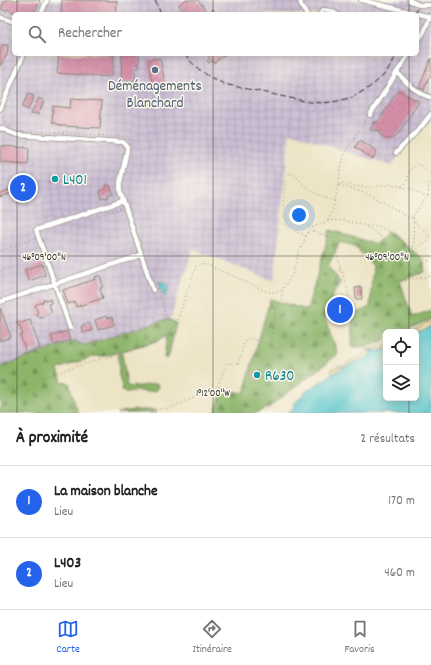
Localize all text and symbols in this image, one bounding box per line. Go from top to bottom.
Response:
search box [12,12,419,56]
icon: search [26,23,48,45]
text: Rechercher [58,23,122,45]
marker: Déménagements Blanchard [150,65,160,75]
place label: Déménagements Blanchard [108,76,202,115]
place label: L401 [63,170,87,192]
pin: 2 [10,173,36,203]
marker: L401 [50,174,60,184]
your location [289,205,309,225]
text: 46°09'00"N [22,251,66,265]
text: 46°09'00"N [365,251,409,265]
pin: 1 [327,295,353,325]
map controls [383,329,419,401]
button: locate [383,329,419,365]
button: layers [383,365,419,401]
place label: R630 [265,366,295,388]
marker: R630 [252,370,262,380]
text: 1°12'00"W [196,387,230,401]
text: À proximité [16,427,88,451]
text: 2 résultats [361,430,415,449]
text: La maison blanche [54,481,158,503]
text: 1 [28,492,30,511]
text: 170 m [388,492,415,511]
text: Lieu [54,503,73,522]
text: L403 [54,553,81,575]
text: 2 [26,564,32,583]
text: 460 m [384,564,415,583]
text: Lieu [54,575,73,594]
tab: Carte [56,618,80,658]
tab: Itinéraire [192,618,232,658]
tab: Favoris [344,618,375,658]

